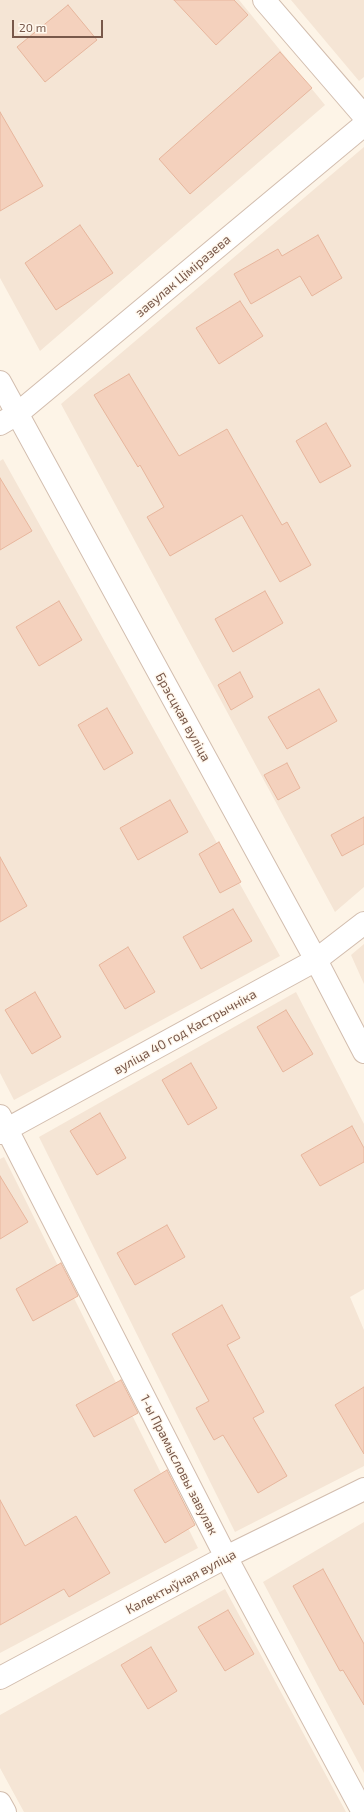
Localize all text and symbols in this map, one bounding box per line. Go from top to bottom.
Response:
scale bar [14,12,105,38]
text: 20 m [19,20,46,34]
street label: завулак Ціміразева [132,232,234,320]
street label: Брэсцкая вуліца [152,670,214,764]
street label: вуліца 40 год Кастрычніка [111,986,259,1078]
street label: 1-ы Прамысловы завулак [137,1392,221,1538]
street label: Калектыўная вуліца [123,1546,239,1618]

